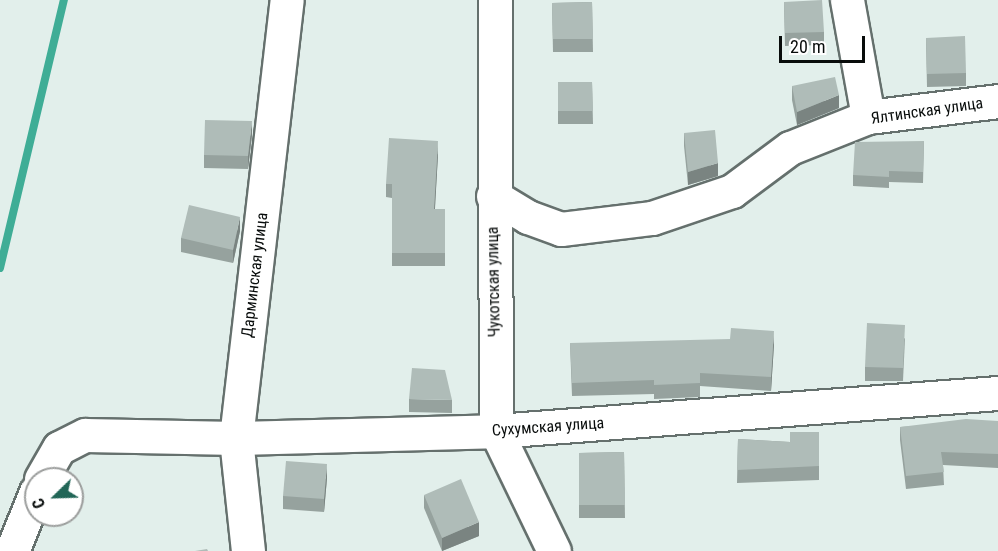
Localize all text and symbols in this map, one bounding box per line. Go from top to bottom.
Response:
scale bar [782,24,868,62]
text: 20 m [790,36,825,57]
street label: Ялтинская улица [870,94,984,128]
street label: Дарминская улица [238,212,272,338]
street label: Чукотская улица [483,227,505,337]
street label: Сухумская улица [491,413,605,441]
north arrow [24,467,84,527]
text: С [28,496,49,511]

